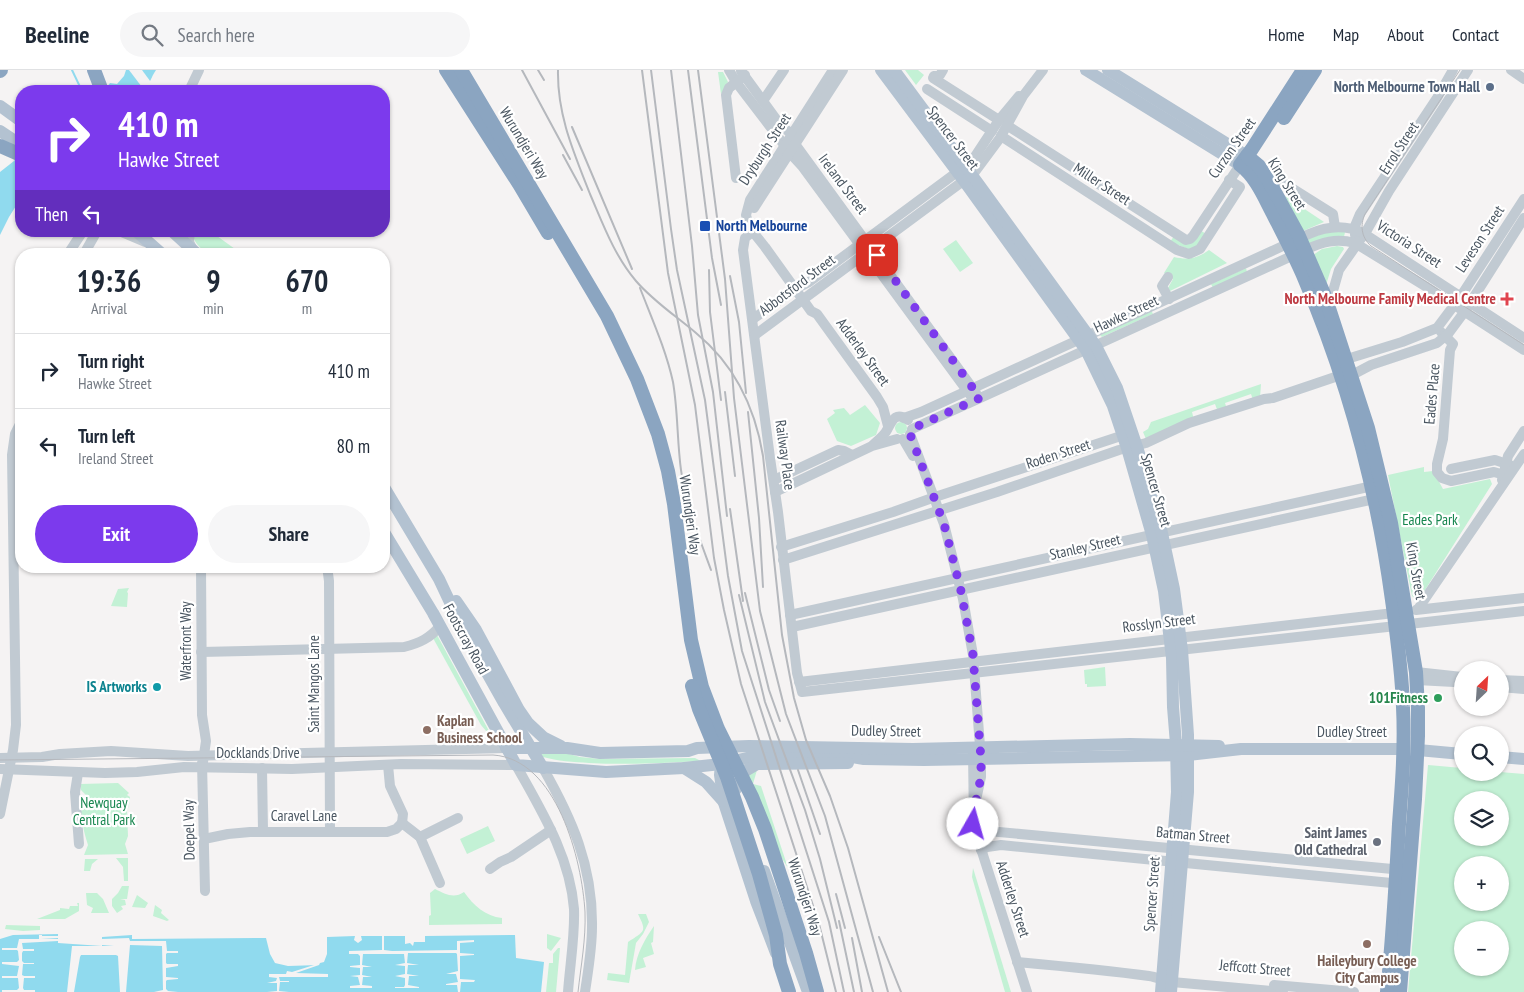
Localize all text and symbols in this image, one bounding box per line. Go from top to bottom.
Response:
search box [120,12,470,57]
text: Beeline [25,19,90,50]
icon: search [138,21,166,49]
text: Search here [178,23,255,47]
text: Home [1268,23,1305,46]
text: Map [1333,23,1359,46]
text: About [1387,23,1424,46]
text: Contact [1452,23,1499,46]
place label: North Melbourne Town Hall [1334,77,1480,96]
marker: North Melbourne Town Hall [1484,81,1496,93]
text: 410 m [118,101,199,147]
street label: Spencer Street [923,102,984,174]
street label: Wurundjeri Way [495,103,554,183]
icon: right [35,105,100,170]
street label: Dryburgh Street [734,109,795,188]
street label: Curzon Street [1204,114,1259,182]
street label: Errol Street [1375,118,1423,178]
text: Hawke Street [118,145,219,173]
street label: Ireland Street [815,150,872,218]
street label: King Street [1264,154,1311,213]
street label: Miller Street [1070,158,1134,209]
icon: left [78,200,106,228]
text: Then [35,202,68,226]
street label: Leveson Street [1451,202,1508,276]
street label: Victoria Street [1372,215,1445,272]
place label: North Melbourne [716,216,807,235]
marker: North Melbourne [698,219,712,233]
pin [856,234,898,276]
icon: arrive [863,241,891,269]
street label: Abbotsford Street [755,250,839,320]
text: 19:36 [77,261,141,300]
text: 9 [206,261,221,300]
text: 670 [285,261,328,300]
place label: North Melbourne Family Medical Centre [1284,289,1496,308]
street label: Hawke Street [1091,290,1161,337]
marker: North Melbourne Family Medical Centre [1500,292,1514,306]
text: Arrival [91,298,127,318]
text: min [203,298,224,318]
text: m [302,298,312,318]
street label: Adderley Street [832,314,894,389]
text: Turn right [78,349,144,373]
icon: right [35,357,63,385]
text: 410 m [328,359,370,383]
street label: Eades Place [1419,363,1444,425]
text: Hawke Street [78,373,152,393]
street label: Railway Place [771,419,800,491]
text: Turn left [78,424,135,448]
icon: left [35,432,63,460]
text: 80 m [337,434,370,458]
street label: Roden Street [1023,434,1092,473]
text: Ireland Street [78,448,153,468]
street label: Spencer Street [1137,451,1176,529]
street label: Wurundjeri Way [675,474,706,557]
button: Exit [35,505,198,563]
button: Share [208,505,370,563]
park label: Eades Park [1402,510,1458,529]
street label: Stanley Street [1048,529,1122,564]
street label: King Street [1402,541,1431,601]
street label: Footscray Road [439,600,494,677]
street label: Waterfront Way [176,601,195,681]
street label: Rosslyn Street [1121,609,1196,636]
street label: Saint Mangos Lane [304,635,323,733]
north arrow [1454,661,1509,716]
map controls [1454,661,1509,976]
place label: IS Artworks [87,677,147,696]
marker: IS Artworks [151,681,163,693]
place label: 101Fitness [1369,688,1428,707]
marker: 101Fitness [1432,692,1444,704]
place label: Kaplan Business School [437,711,522,747]
street label: Dudley Street [851,720,921,741]
street label: Dudley Street [1317,722,1387,741]
marker: Kaplan Business School [421,724,433,736]
button: search [1454,726,1509,781]
street label: Docklands Drive [216,743,300,762]
button: layers [1454,791,1509,846]
park label: Newquay Central Park [73,793,135,829]
position arrow [946,797,998,849]
street label: Doepel Way [178,799,199,861]
street label: Caravel Lane [271,806,337,825]
street label: Batman Street [1155,822,1231,847]
place label: Saint James Old Cathedral [1294,823,1367,859]
marker: Saint James Old Cathedral [1371,836,1383,848]
street label: Wurundjeri Way [784,856,827,939]
street label: Spencer Street [1139,856,1164,932]
button: + [1454,856,1509,911]
street label: Adderley Street [992,858,1035,939]
button: − [1454,921,1509,976]
marker: Haileybury College City Campus [1361,938,1373,950]
place label: Haileybury College City Campus [1317,951,1417,987]
street label: Jeffcott Street [1218,955,1291,980]

